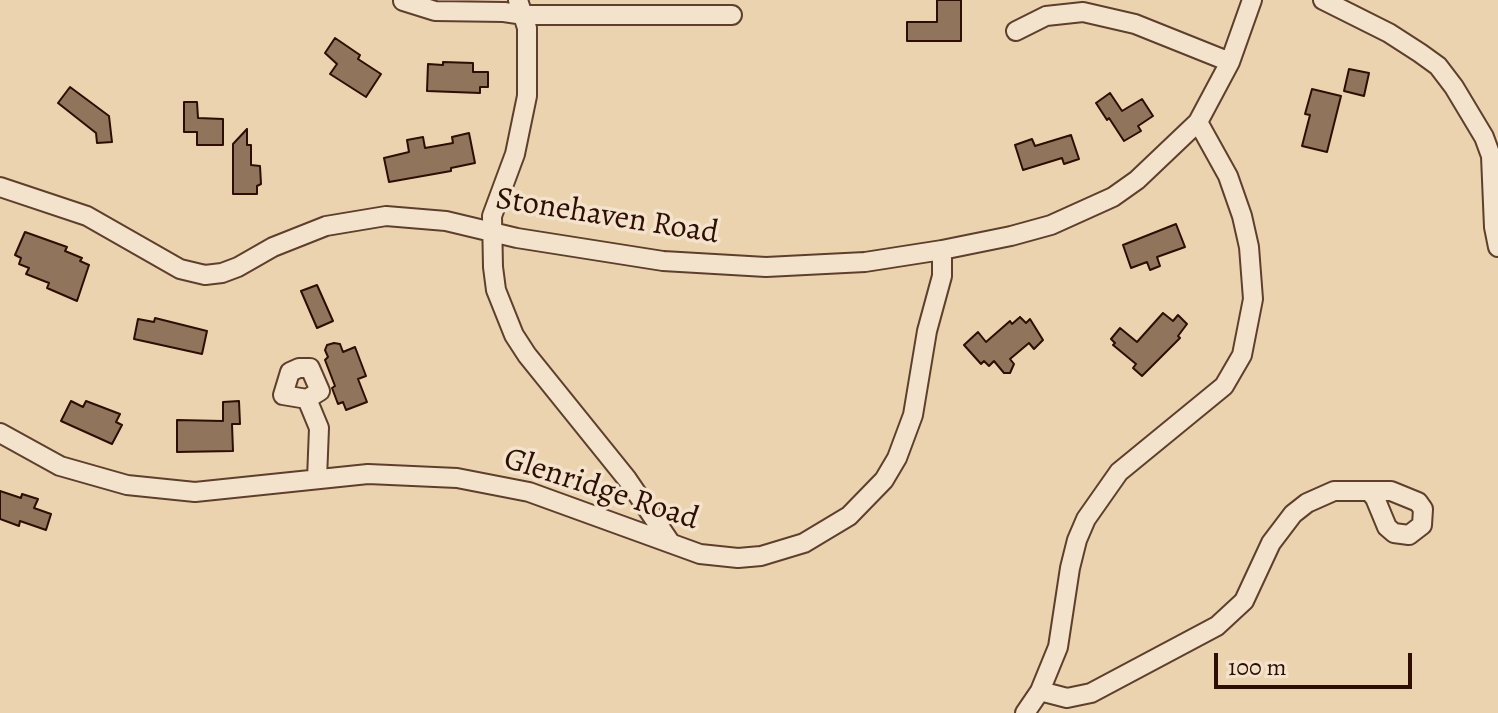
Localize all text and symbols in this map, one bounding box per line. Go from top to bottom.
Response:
street label: Stonehaven Road [493,180,721,254]
street label: Glenridge Road [499,440,703,540]
scale bar [1218,637,1416,687]
text: 100 m [1228,651,1287,683]

